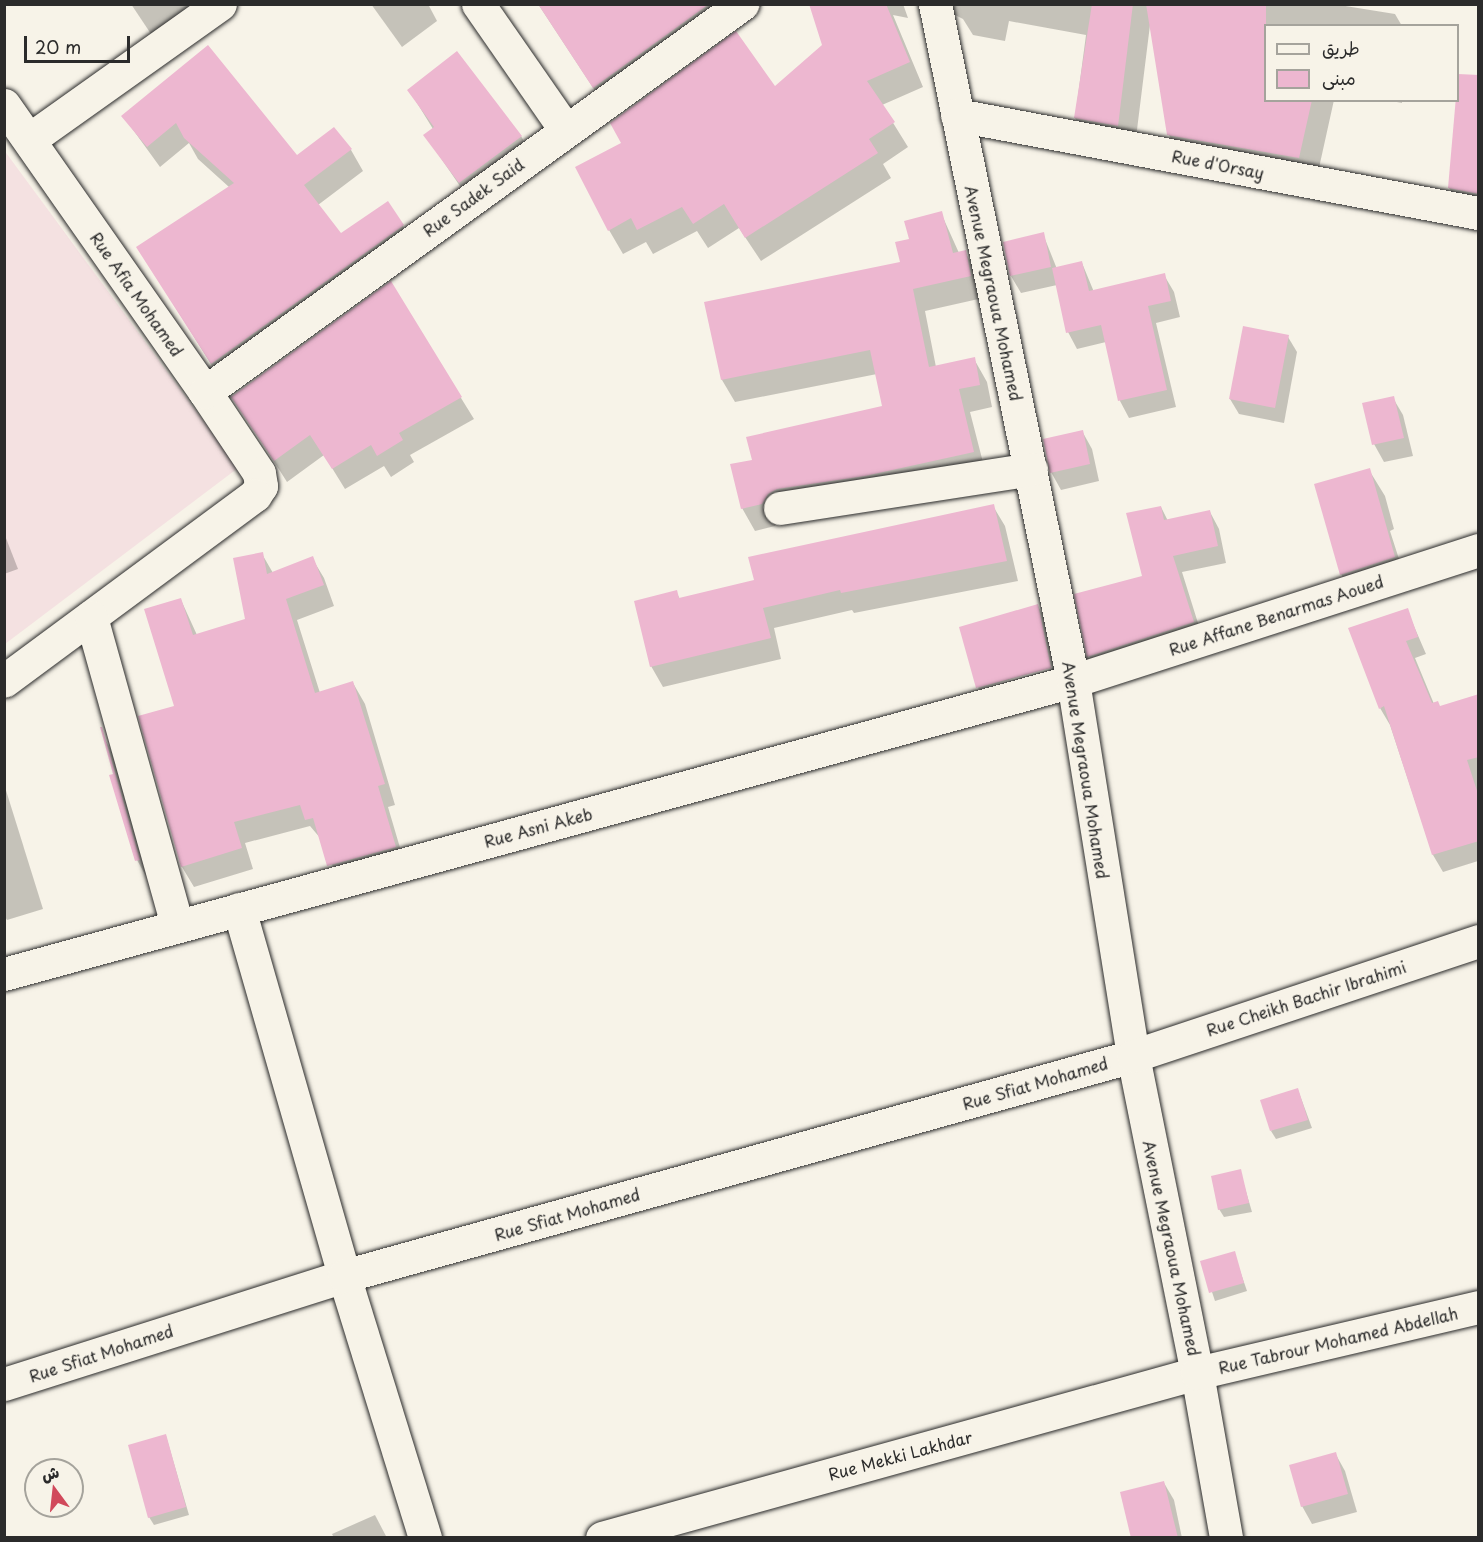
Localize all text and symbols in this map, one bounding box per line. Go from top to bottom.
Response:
scale bar [27,24,134,62]
legend [1264,24,1459,102]
text: 20 m [35,33,81,60]
text: طريق [1322,34,1360,61]
text: مبنى [1322,64,1356,91]
street label: Rue d'Orsay [1170,146,1266,182]
street label: Rue Sadek Said [419,154,527,240]
street label: Avenue Megraoua Mohamed [962,184,1026,402]
street label: Rue Afia Mohamed [86,228,188,360]
street label: Rue Affane Benarmas Aoued [1165,571,1387,659]
street label: Avenue Megraoua Mohamed [1059,660,1113,880]
street label: Rue Asni Akeb [481,803,595,851]
street label: Rue Cheikh Bachir Ibrahimi [1203,956,1409,1040]
street label: Rue Sfiat Mohamed [959,1053,1111,1113]
street label: Avenue Megraoua Mohamed [1140,1139,1204,1357]
street label: Rue Sfiat Mohamed [491,1184,643,1244]
street label: Rue Tabrour Mohamed Abdellah [1215,1303,1461,1377]
street label: Rue Sfiat Mohamed [25,1320,177,1386]
street label: Rue Mekki Lakhdar [825,1426,975,1484]
north arrow [24,1458,84,1518]
text: ش [38,1459,61,1486]

